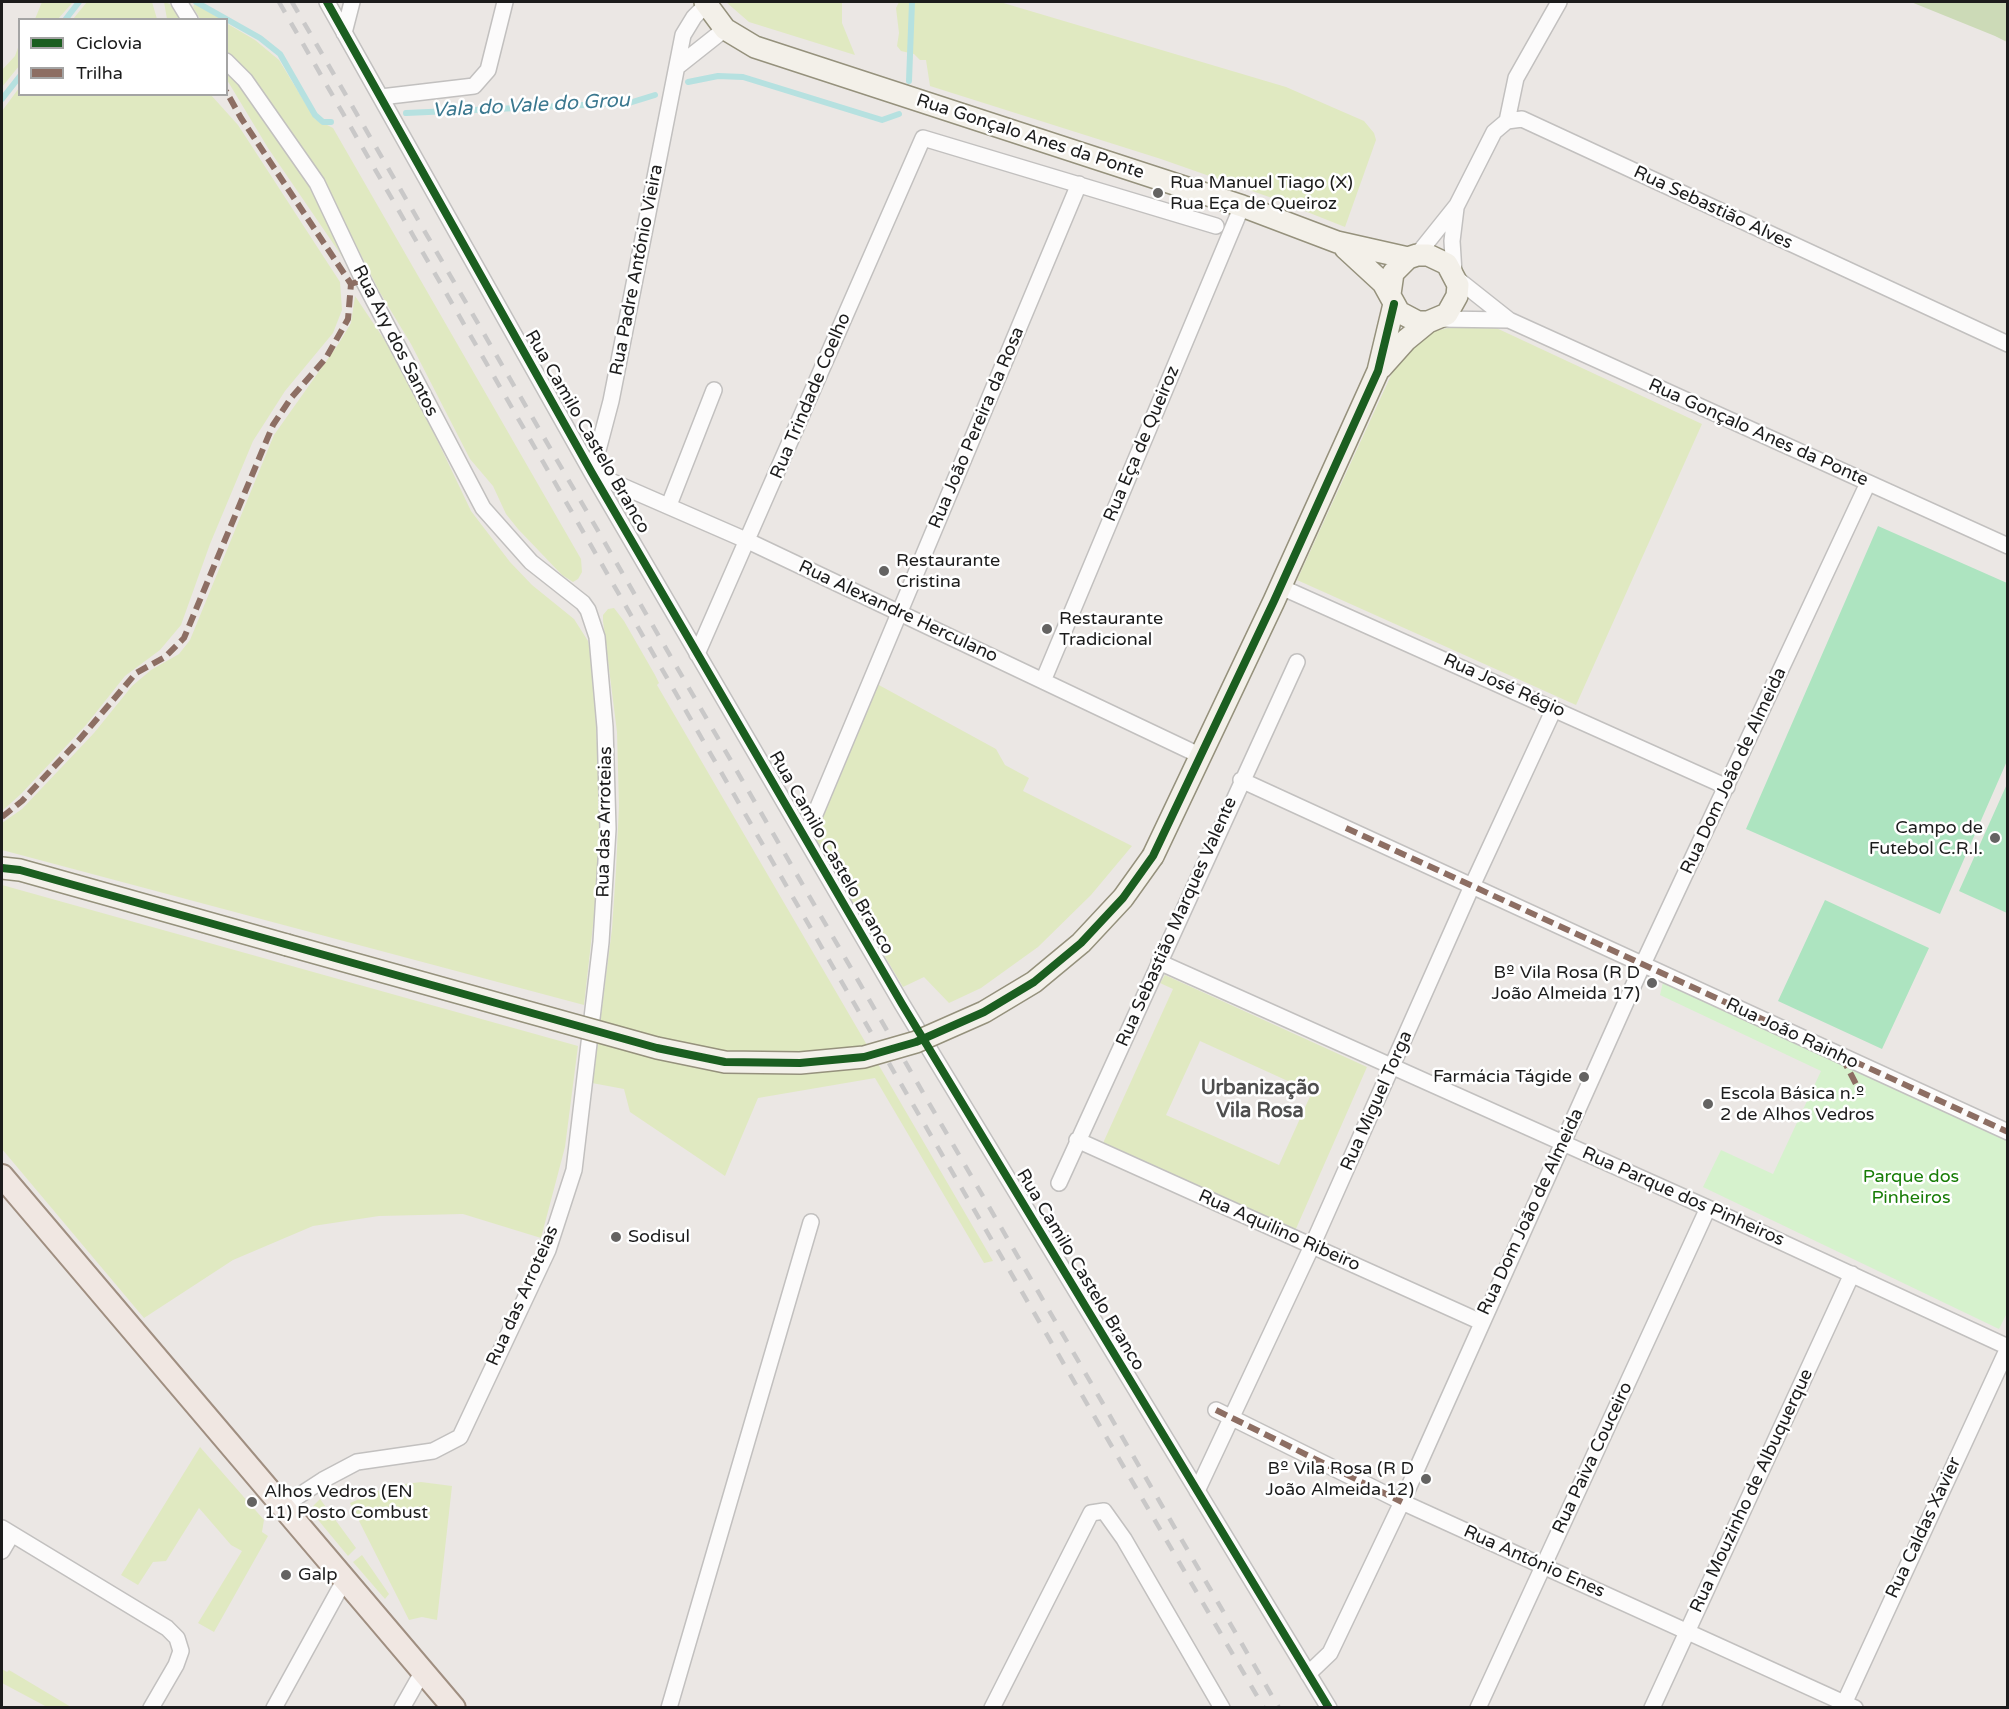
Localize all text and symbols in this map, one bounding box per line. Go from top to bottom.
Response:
legend [18,18,228,96]
text: Ciclovia [76,32,142,54]
text: Trilha [76,62,123,84]
water label: Vala do Vale do Grou [432,89,630,123]
street label: Rua Gonçalo Anes da Ponte [913,90,1147,184]
street label: Rua Sebastião Alves [1630,162,1796,254]
street label: Rua Padre António Vieira [606,163,668,377]
place label: Rua Manuel Tiago (X) Rua Eça de Queiroz [1170,172,1353,214]
marker: Rua Manuel Tiago (X) Rua Eça de Queiroz [1151,186,1165,200]
street label: Rua Ary dos Santos [347,262,443,420]
street label: Rua Trindade Coelho [766,310,856,482]
street label: Rua João Pereira da Rosa [925,324,1029,532]
street label: Rua Camilo Castelo Branco [520,326,654,538]
street label: Rua Eça de Queiroz [1099,363,1185,525]
street label: Rua Gonçalo Anes da Ponte [1645,375,1871,491]
place label: Restaurante Cristina [896,550,1000,592]
street label: Rua Alexandre Herculano [795,556,1001,668]
marker: Restaurante Cristina [877,564,891,578]
place label: Restaurante Tradicional [1059,608,1163,650]
marker: Restaurante Tradicional [1040,622,1054,636]
street label: Rua José Régio [1440,649,1568,723]
street label: Rua Dom João de Almeida [1677,664,1791,878]
street label: Rua das Arroteias [593,746,617,898]
street label: Rua Camilo Castelo Branco [764,747,898,959]
street label: Rua Sebastião Marques Valente [1112,794,1242,1050]
place label: Campo de Futebol C.R.I. [1869,817,1983,860]
marker: Campo de Futebol C.R.I. [1988,831,2002,845]
place label: Bº Vila Rosa (R D João Almeida 17) [1492,962,1640,1004]
marker: Bº Vila Rosa (R D João Almeida 17) [1645,976,1659,990]
street label: Rua João Rainho [1722,994,1862,1074]
street label: Rua Miguel Torga [1336,1028,1418,1174]
place label: Farmácia Tágide [1433,1066,1572,1088]
marker: Farmácia Tágide [1577,1070,1591,1084]
district label: Urbanização Vila Rosa [1201,1077,1319,1124]
place label: Escola Básica n.º 2 de Alhos Vedros [1720,1083,1874,1126]
marker: Escola Básica n.º 2 de Alhos Vedros [1701,1097,1715,1111]
street label: Rua Dom João de Almeida [1474,1105,1588,1319]
street label: Rua Parque dos Pinheiros [1579,1143,1787,1251]
street label: Rua Camilo Castelo Branco [1011,1165,1149,1375]
park label: Parque dos Pinheiros [1863,1166,1959,1208]
street label: Rua Aquilino Ribeiro [1195,1186,1363,1276]
street label: Rua das Arroteias [482,1223,564,1369]
place label: Sodisul [628,1226,690,1248]
marker: Sodisul [609,1230,623,1244]
street label: Rua Mouzinho de Albuquerque [1686,1366,1818,1616]
street label: Rua Paiva Couceiro [1548,1379,1638,1537]
street label: Rua Caldas Xavier [1882,1454,1966,1602]
place label: Bº Vila Rosa (R D João Almeida 12) [1266,1458,1414,1500]
marker: Bº Vila Rosa (R D João Almeida 12) [1419,1472,1433,1486]
place label: Alhos Vedros (EN 11) Posto Combust [264,1481,428,1524]
marker: Alhos Vedros (EN 11) Posto Combust [245,1495,259,1509]
street label: Rua António Enes [1460,1521,1608,1603]
place label: Galp [298,1564,338,1586]
marker: Galp [279,1568,293,1582]

